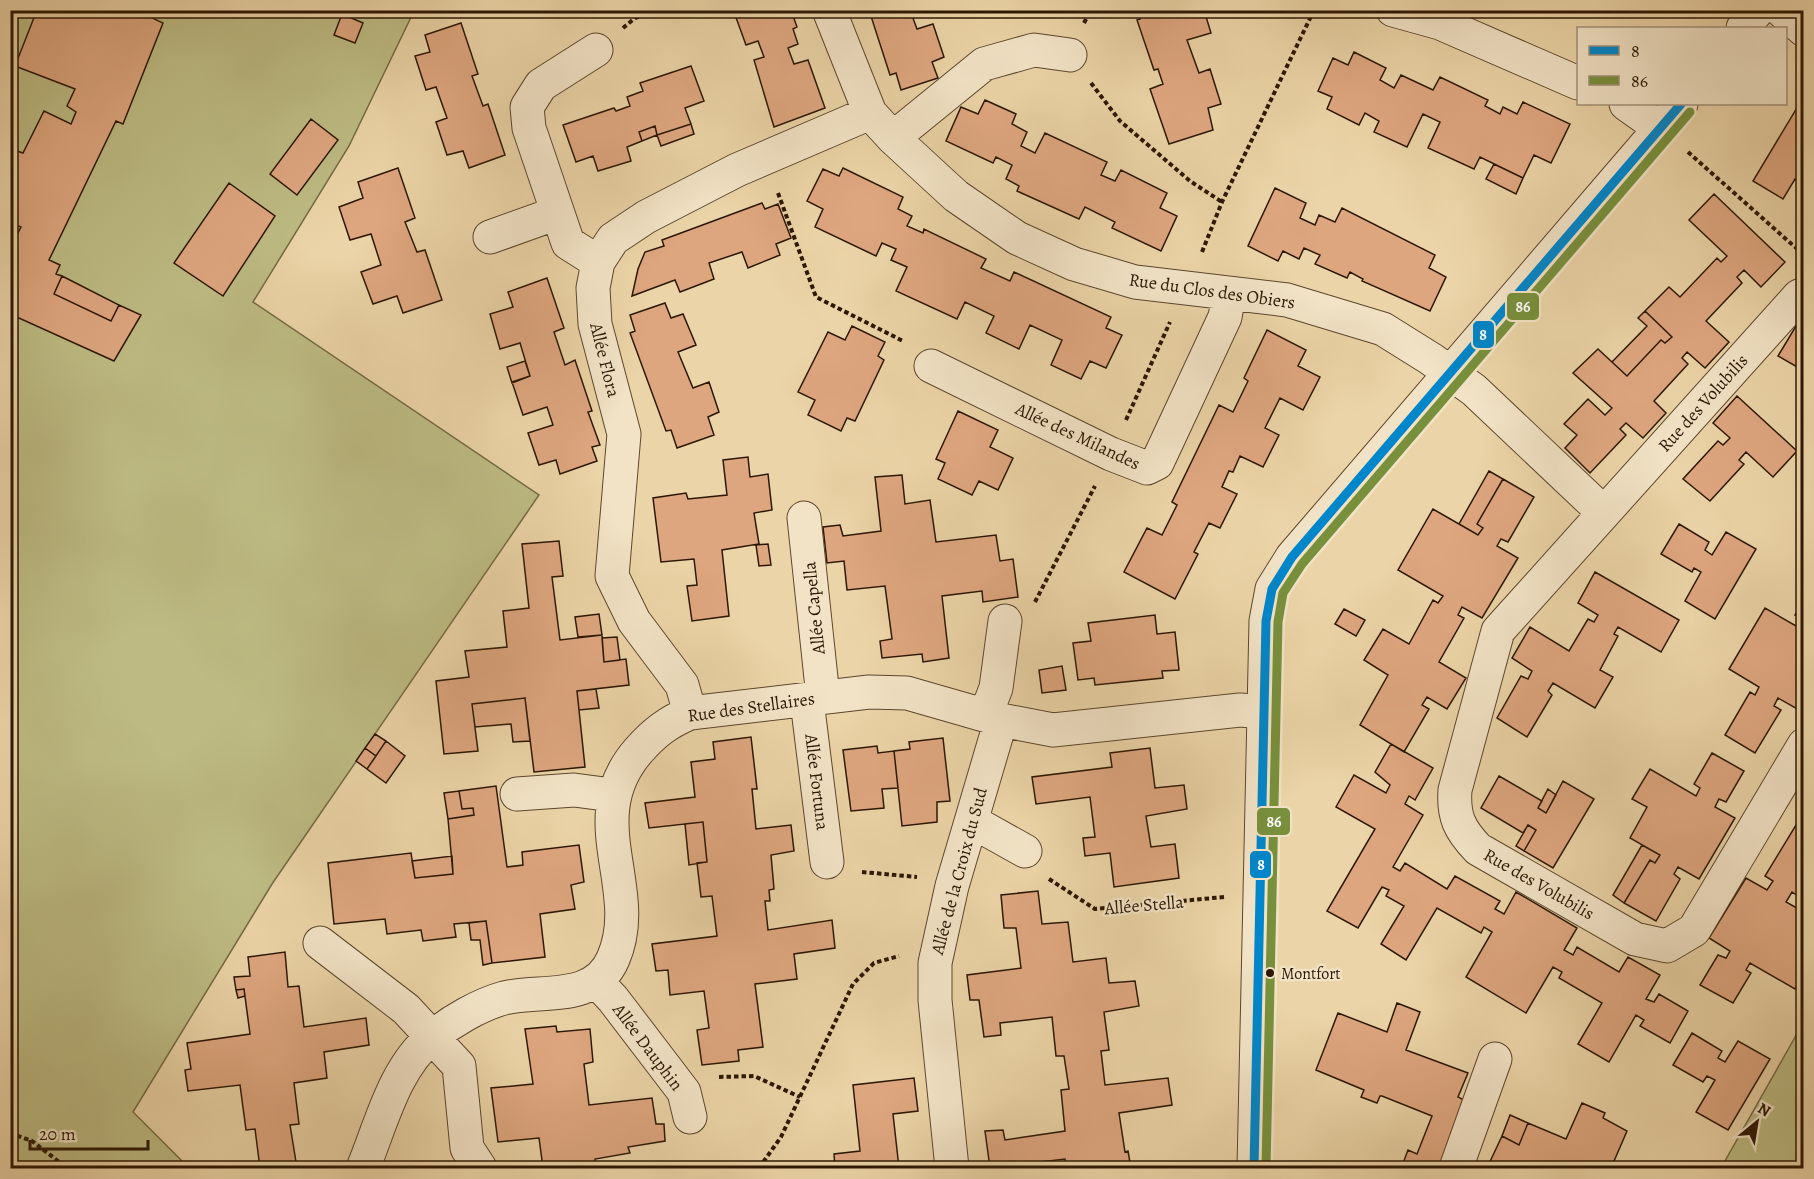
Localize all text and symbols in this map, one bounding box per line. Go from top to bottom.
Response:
legend [1577,27,1787,105]
text: 8 [1631,39,1640,63]
text: 86 [1631,69,1648,93]
street label: Rue du Clos des Obiers [1127,267,1297,315]
line badge: 86 [1506,292,1540,321]
text: 86 [1515,296,1531,318]
street label: Allée Flora [584,319,626,401]
line badge: 8 [1472,320,1495,349]
text: 8 [1479,324,1487,346]
street label: Rue des Volubilis [1653,349,1753,457]
street label: Allée des Milandes [1011,396,1144,475]
street label: Allée Capella [797,560,831,657]
street label: Rue des Stellaires [686,686,816,728]
street label: Allée Fortuna [799,731,835,832]
street label: Allée de la Croix du Sud [925,785,993,958]
line badge: 86 [1256,807,1291,836]
text: 86 [1266,811,1282,833]
street label: Rue des Volubilis [1479,843,1599,925]
line badge: 8 [1249,850,1272,879]
text: 8 [1257,854,1265,876]
street label: Allée Stella [1102,890,1185,920]
place label: Montfort [1281,963,1341,985]
marker: Montfort [1264,967,1276,979]
street label: Allée Dauphin [607,998,689,1096]
north arrow [1727,1092,1787,1152]
text: N [1753,1097,1775,1122]
scale bar [30,1113,148,1151]
text: 20 m [39,1122,76,1146]

